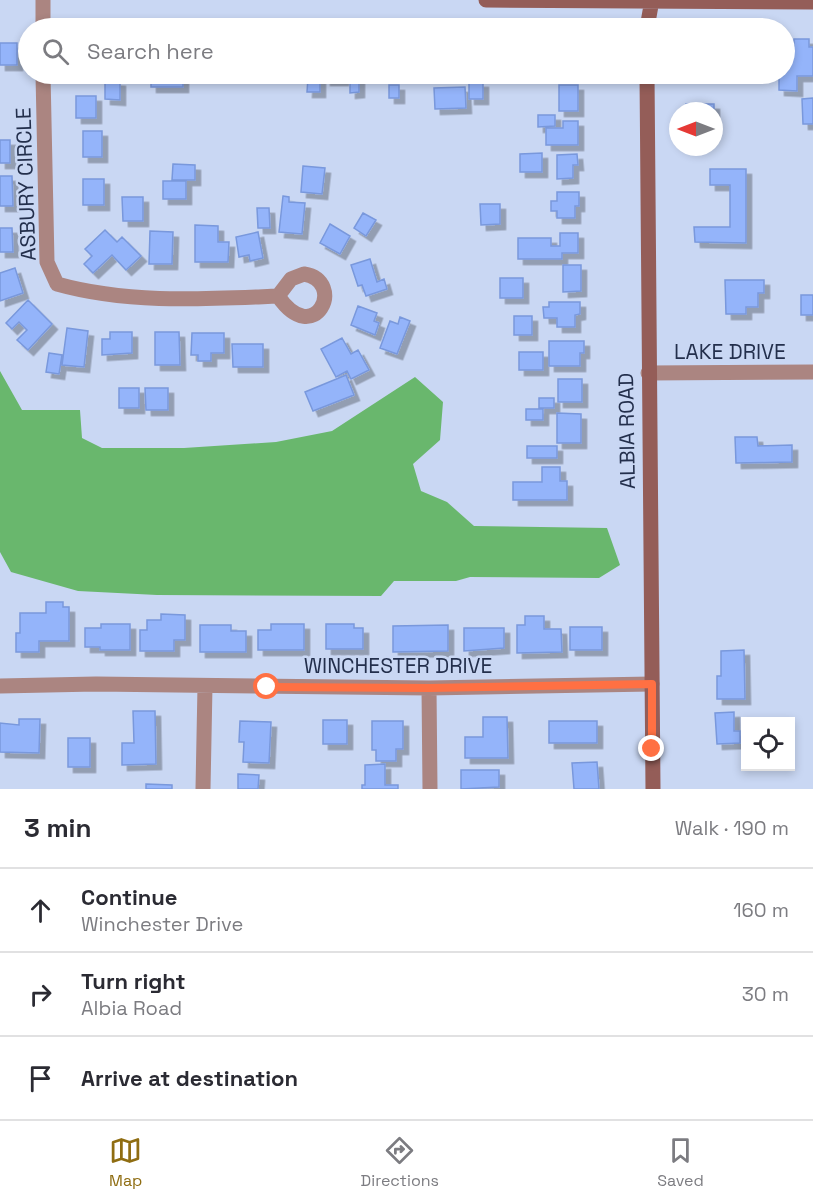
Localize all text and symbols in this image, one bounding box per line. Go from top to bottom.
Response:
search box [18,18,795,84]
icon: search [39,35,72,68]
text: Search here [87,37,214,65]
north arrow [669,102,723,156]
street label: ASBURY CIRCLE [9,107,42,261]
street label: LAKE DRIVE [674,338,786,365]
street label: ALBIA ROAD [612,373,641,489]
street label: WINCHESTER DRIVE [304,652,492,679]
route start [253,673,279,699]
map controls [741,717,795,771]
button: locate [741,717,795,771]
route end [638,735,664,761]
text: 3 min [24,811,92,845]
text: Walk · 190 m [675,815,789,841]
text: Continue [81,883,177,911]
icon: ahead [24,894,57,927]
text: 160 m [733,897,789,923]
text: Winchester Drive [81,911,243,937]
text: Turn right [81,967,186,995]
icon: right [24,978,57,1011]
text: 30 m [742,981,789,1007]
text: Albia Road [81,995,182,1021]
icon: arrive [24,1062,57,1095]
text: Arrive at destination [81,1064,298,1092]
tab: Map [109,1134,142,1191]
tab: Directions [361,1134,439,1191]
tab: Saved [657,1134,704,1191]

